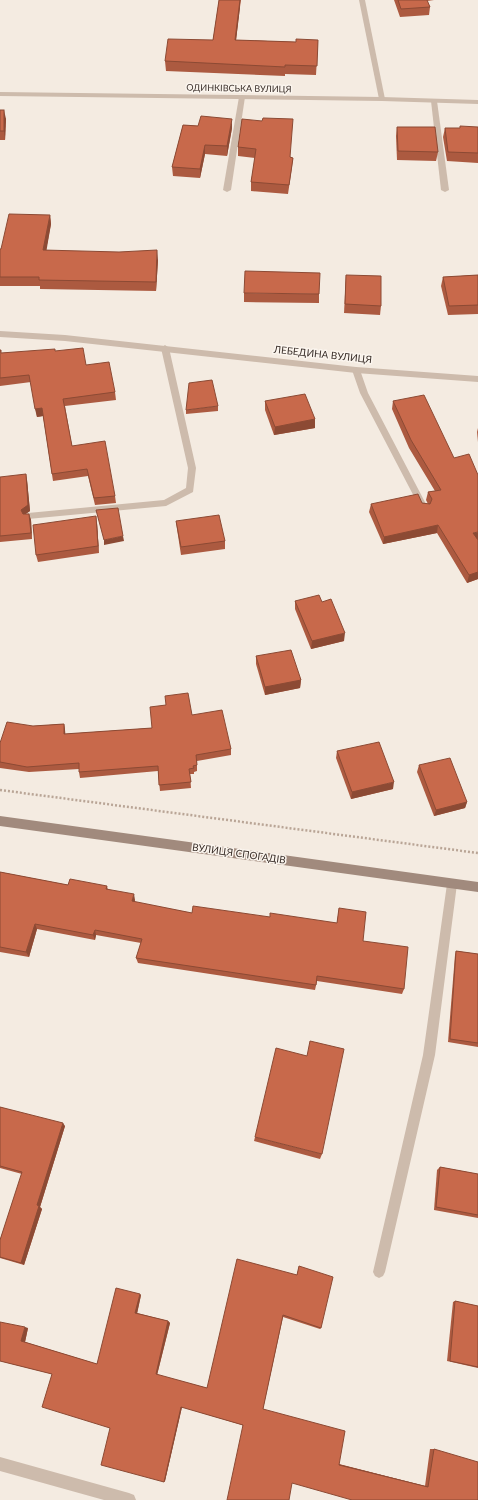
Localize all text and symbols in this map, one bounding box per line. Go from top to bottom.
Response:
street label: ОДИНКІВСЬКА ВУЛИЦЯ [186,82,292,94]
street label: ЛЕБЕДИНА ВУЛИЦЯ [272,343,373,365]
street label: ВУЛИЦЯ СПОГАДІВ [191,840,287,866]

